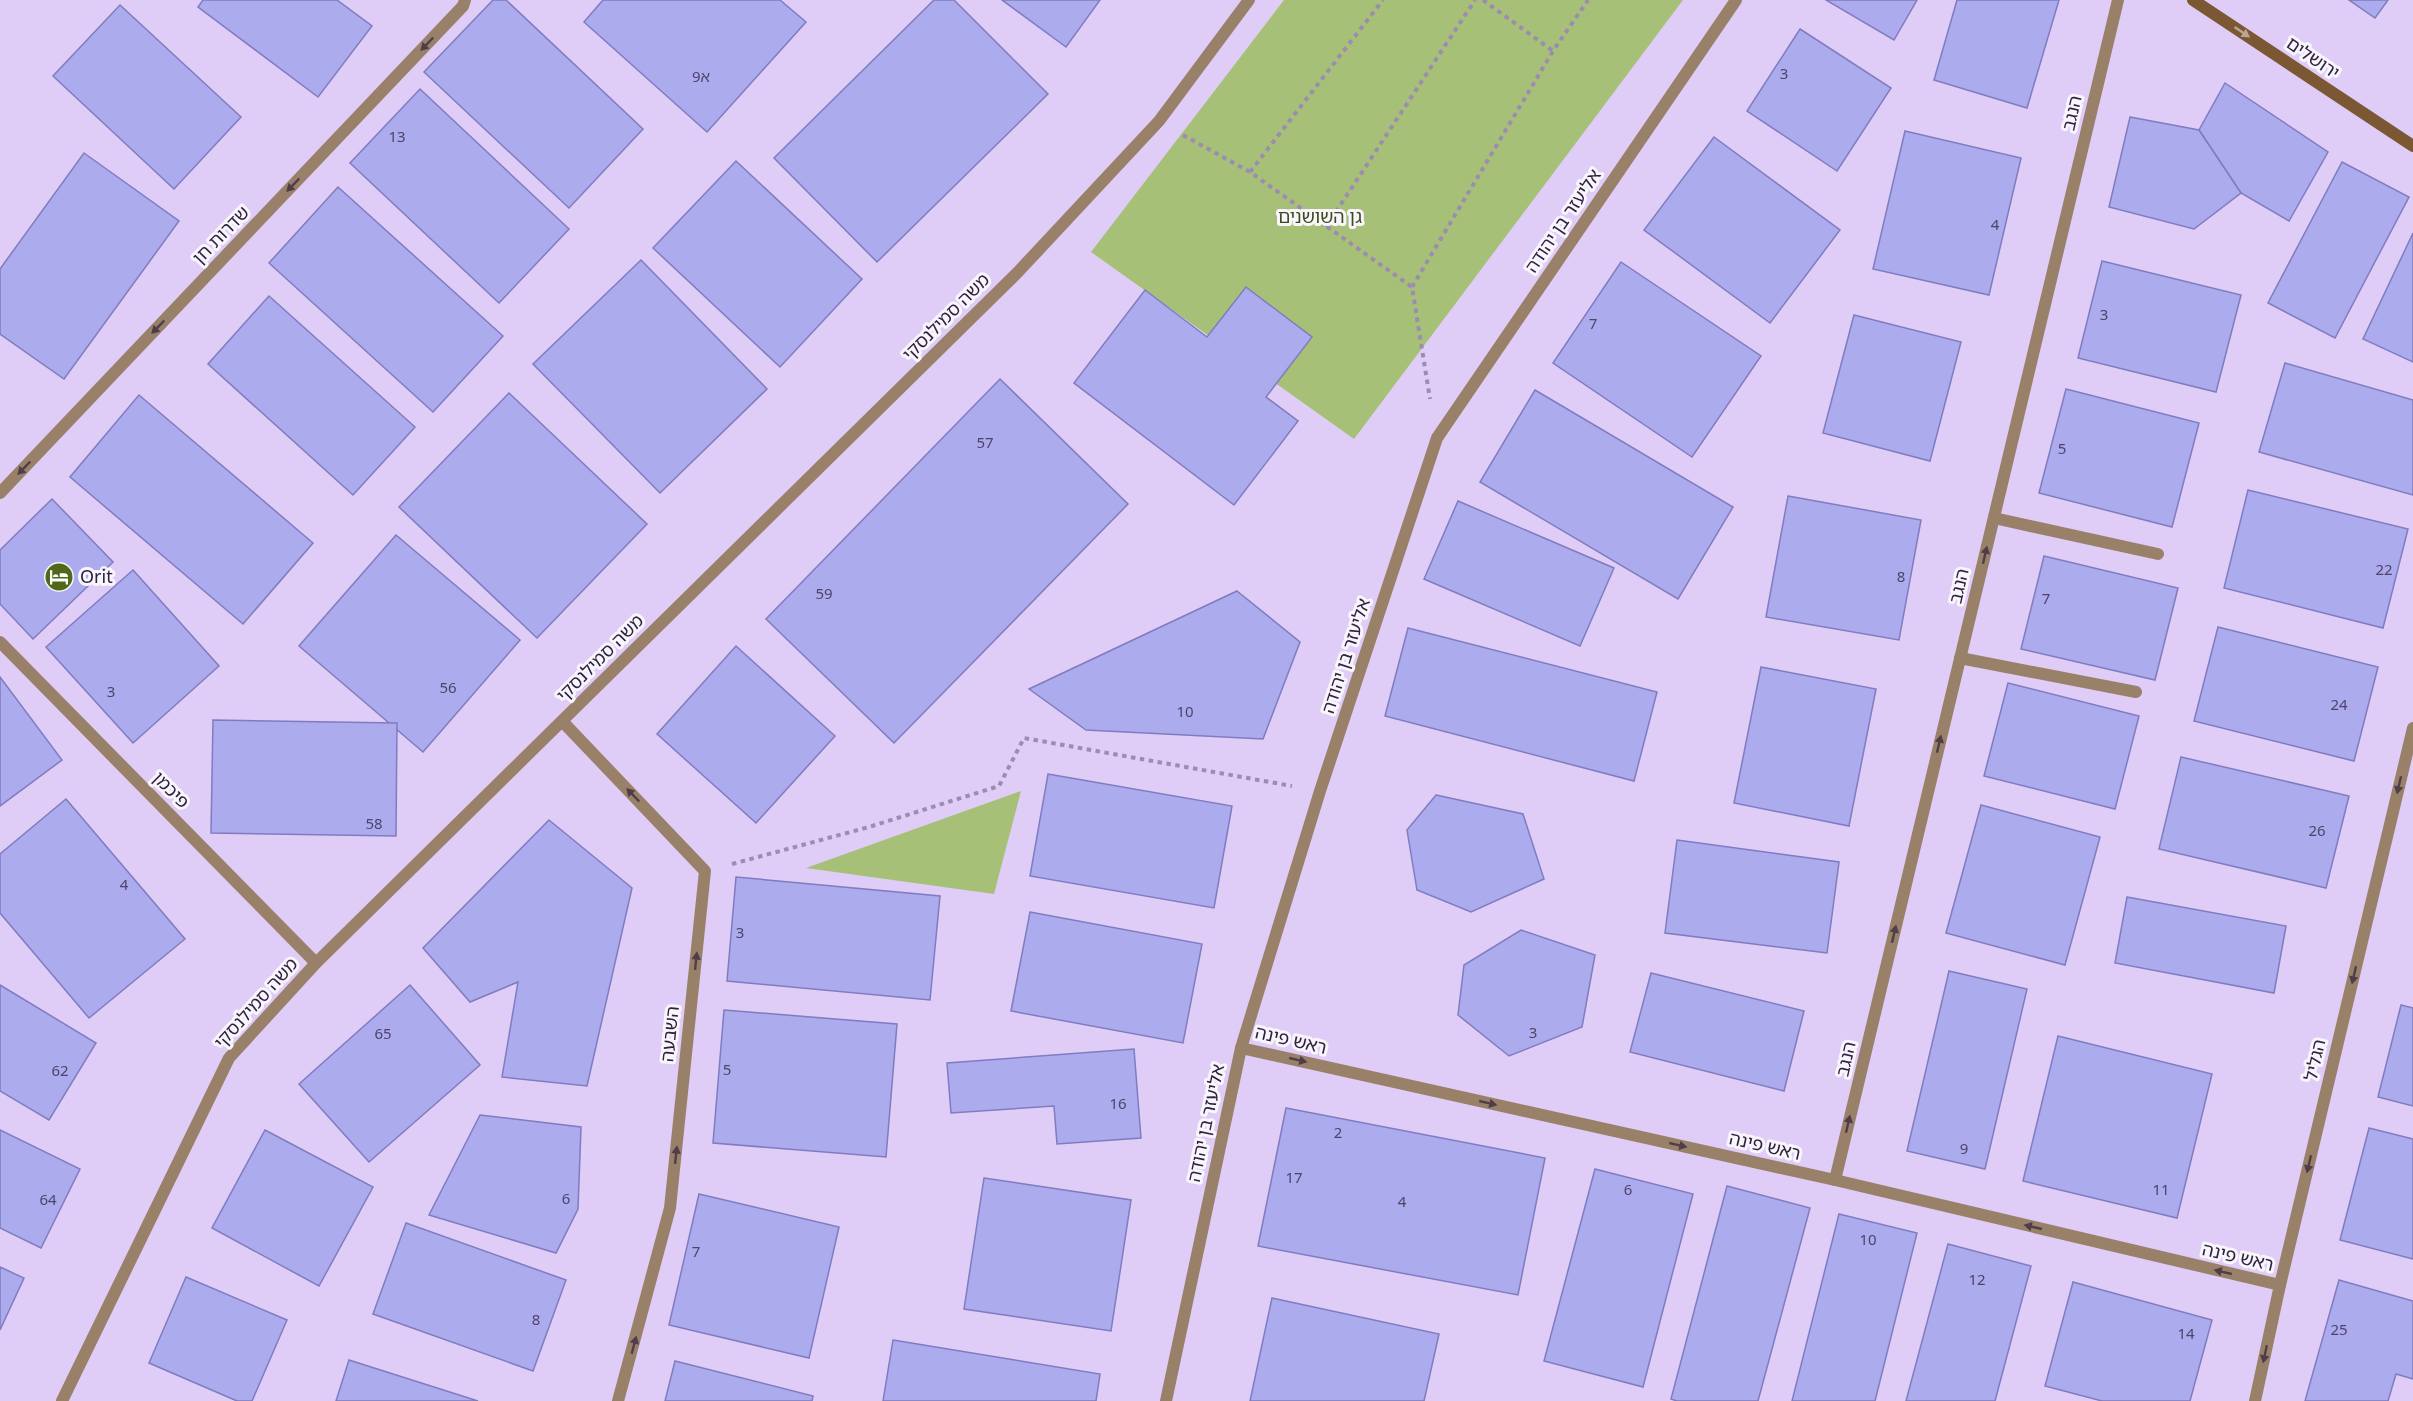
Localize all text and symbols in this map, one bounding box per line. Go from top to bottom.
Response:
one-way arrow [2233,27,2250,38]
street label: ירושלים [2282,31,2345,84]
one-way arrow [421,36,434,51]
house number: 3 [1780,63,1788,83]
house number: 9א [692,66,710,86]
street label: הנגב [2055,93,2087,133]
house number: 13 [388,126,406,146]
street label: אליעזר בן יהודה [1519,164,1606,277]
one-way arrow [286,178,300,193]
street label: שדרות חן [187,200,254,269]
park label: גן השושנים [1278,204,1362,228]
house number: 4 [1991,214,2000,234]
street label: משה סמילנסקי [896,267,994,365]
house number: 3 [2100,304,2108,324]
house number: 7 [1589,313,1597,333]
one-way arrow [152,319,166,333]
house number: 57 [976,432,994,452]
house number: 5 [2058,438,2066,458]
one-way arrow [18,460,31,475]
one-way arrow [1980,545,1990,564]
house number: 22 [2375,559,2393,579]
hotel icon: Orit [43,561,75,593]
place label: Orit [80,564,113,588]
house number: 8 [1897,566,1905,586]
street label: הנגב [1942,566,1974,606]
house number: 59 [815,583,833,603]
house number: 7 [2042,588,2050,608]
street label: אליעזר בן יהודה [1315,595,1375,716]
street label: משה סמילנסקי [550,608,648,706]
house number: 56 [439,677,457,697]
house number: 3 [107,681,115,701]
house number: 24 [2330,694,2348,714]
house number: 10 [1176,701,1194,721]
one-way arrow [1935,735,1945,754]
street label: פיכמן [148,766,195,813]
one-way arrow [2394,776,2404,794]
one-way arrow [626,789,640,803]
house number: 58 [365,813,383,833]
house number: 26 [2308,820,2326,840]
house number: 4 [120,874,129,894]
house number: 3 [736,922,744,942]
one-way arrow [1889,925,1899,943]
one-way arrow [691,951,701,970]
street label: משה סמילנסקי [208,952,302,1053]
one-way arrow [2349,965,2359,984]
street label: השבעה [654,1005,684,1063]
street label: ראש פינה [1253,1019,1329,1059]
house number: 3 [1529,1022,1537,1042]
house number: 65 [374,1023,392,1043]
street label: הגליל [2298,1037,2330,1083]
street label: הנגב [1829,1039,1861,1079]
one-way arrow [1289,1056,1307,1066]
house number: 5 [723,1059,731,1079]
house number: 62 [51,1060,69,1080]
street label: אליעזר בן יהודה [1181,1062,1229,1184]
house number: 16 [1109,1093,1127,1113]
one-way arrow [1479,1099,1498,1108]
one-way arrow [1844,1114,1854,1133]
house number: 2 [1334,1122,1342,1142]
street label: ראש פינה [1727,1125,1803,1165]
house number: 9 [1960,1138,1968,1158]
one-way arrow [1669,1141,1688,1151]
one-way arrow [671,1145,681,1164]
one-way arrow [2303,1155,2313,1174]
house number: 17 [1285,1167,1303,1187]
house number: 6 [1624,1179,1632,1199]
house number: 11 [2152,1179,2170,1199]
house number: 6 [562,1188,570,1208]
house number: 64 [39,1189,57,1209]
house number: 4 [1398,1191,1407,1211]
one-way arrow [2024,1222,2042,1232]
house number: 10 [1859,1229,1877,1249]
street label: ראש פינה [2200,1236,2276,1276]
house number: 7 [692,1241,700,1261]
one-way arrow [2214,1266,2232,1276]
house number: 12 [1968,1269,1986,1289]
house number: 8 [532,1309,540,1329]
house number: 25 [2330,1319,2348,1339]
house number: 14 [2177,1323,2195,1343]
one-way arrow [629,1335,639,1354]
one-way arrow [2260,1345,2269,1364]

